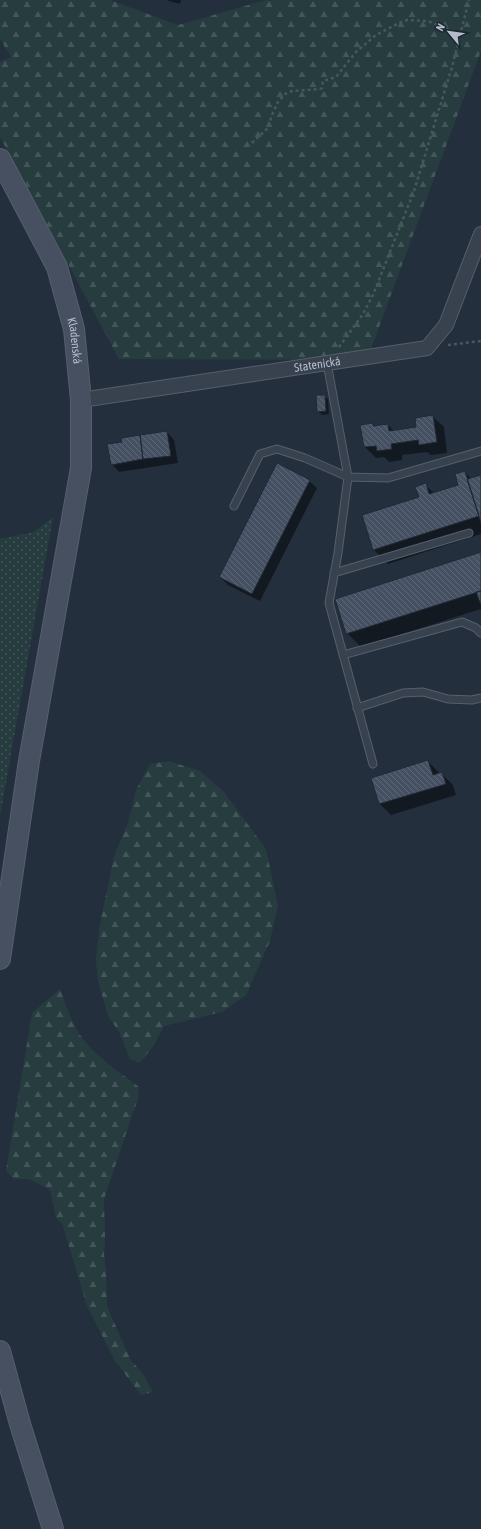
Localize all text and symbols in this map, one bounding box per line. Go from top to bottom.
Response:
north arrow [429,12,469,52]
text: N [433,21,447,33]
street label: Kladenská [64,316,84,365]
street label: Statenická [293,354,342,375]

